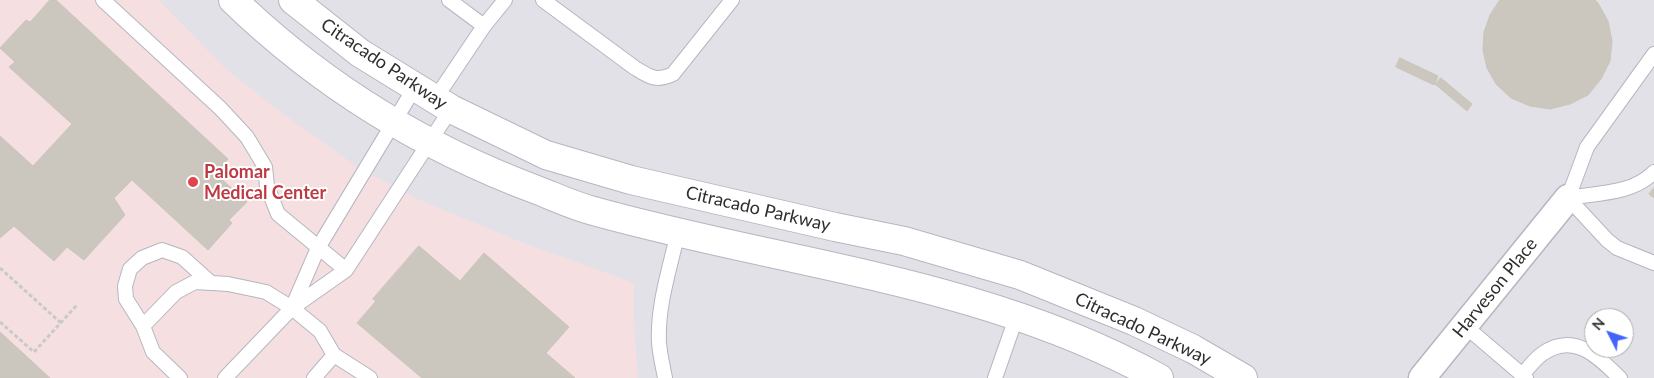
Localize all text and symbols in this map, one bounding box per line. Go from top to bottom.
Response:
street label: Citracado Parkway [317,14,451,114]
place label: Palomar Medical Center [204,161,326,203]
marker: Palomar Medical Center [186,175,200,189]
street label: Citracado Parkway [684,182,832,236]
street label: Harveson Place [1448,234,1542,342]
street label: Citracado Parkway [1071,288,1215,370]
north arrow [1584,308,1634,358]
text: N [1588,314,1608,333]

